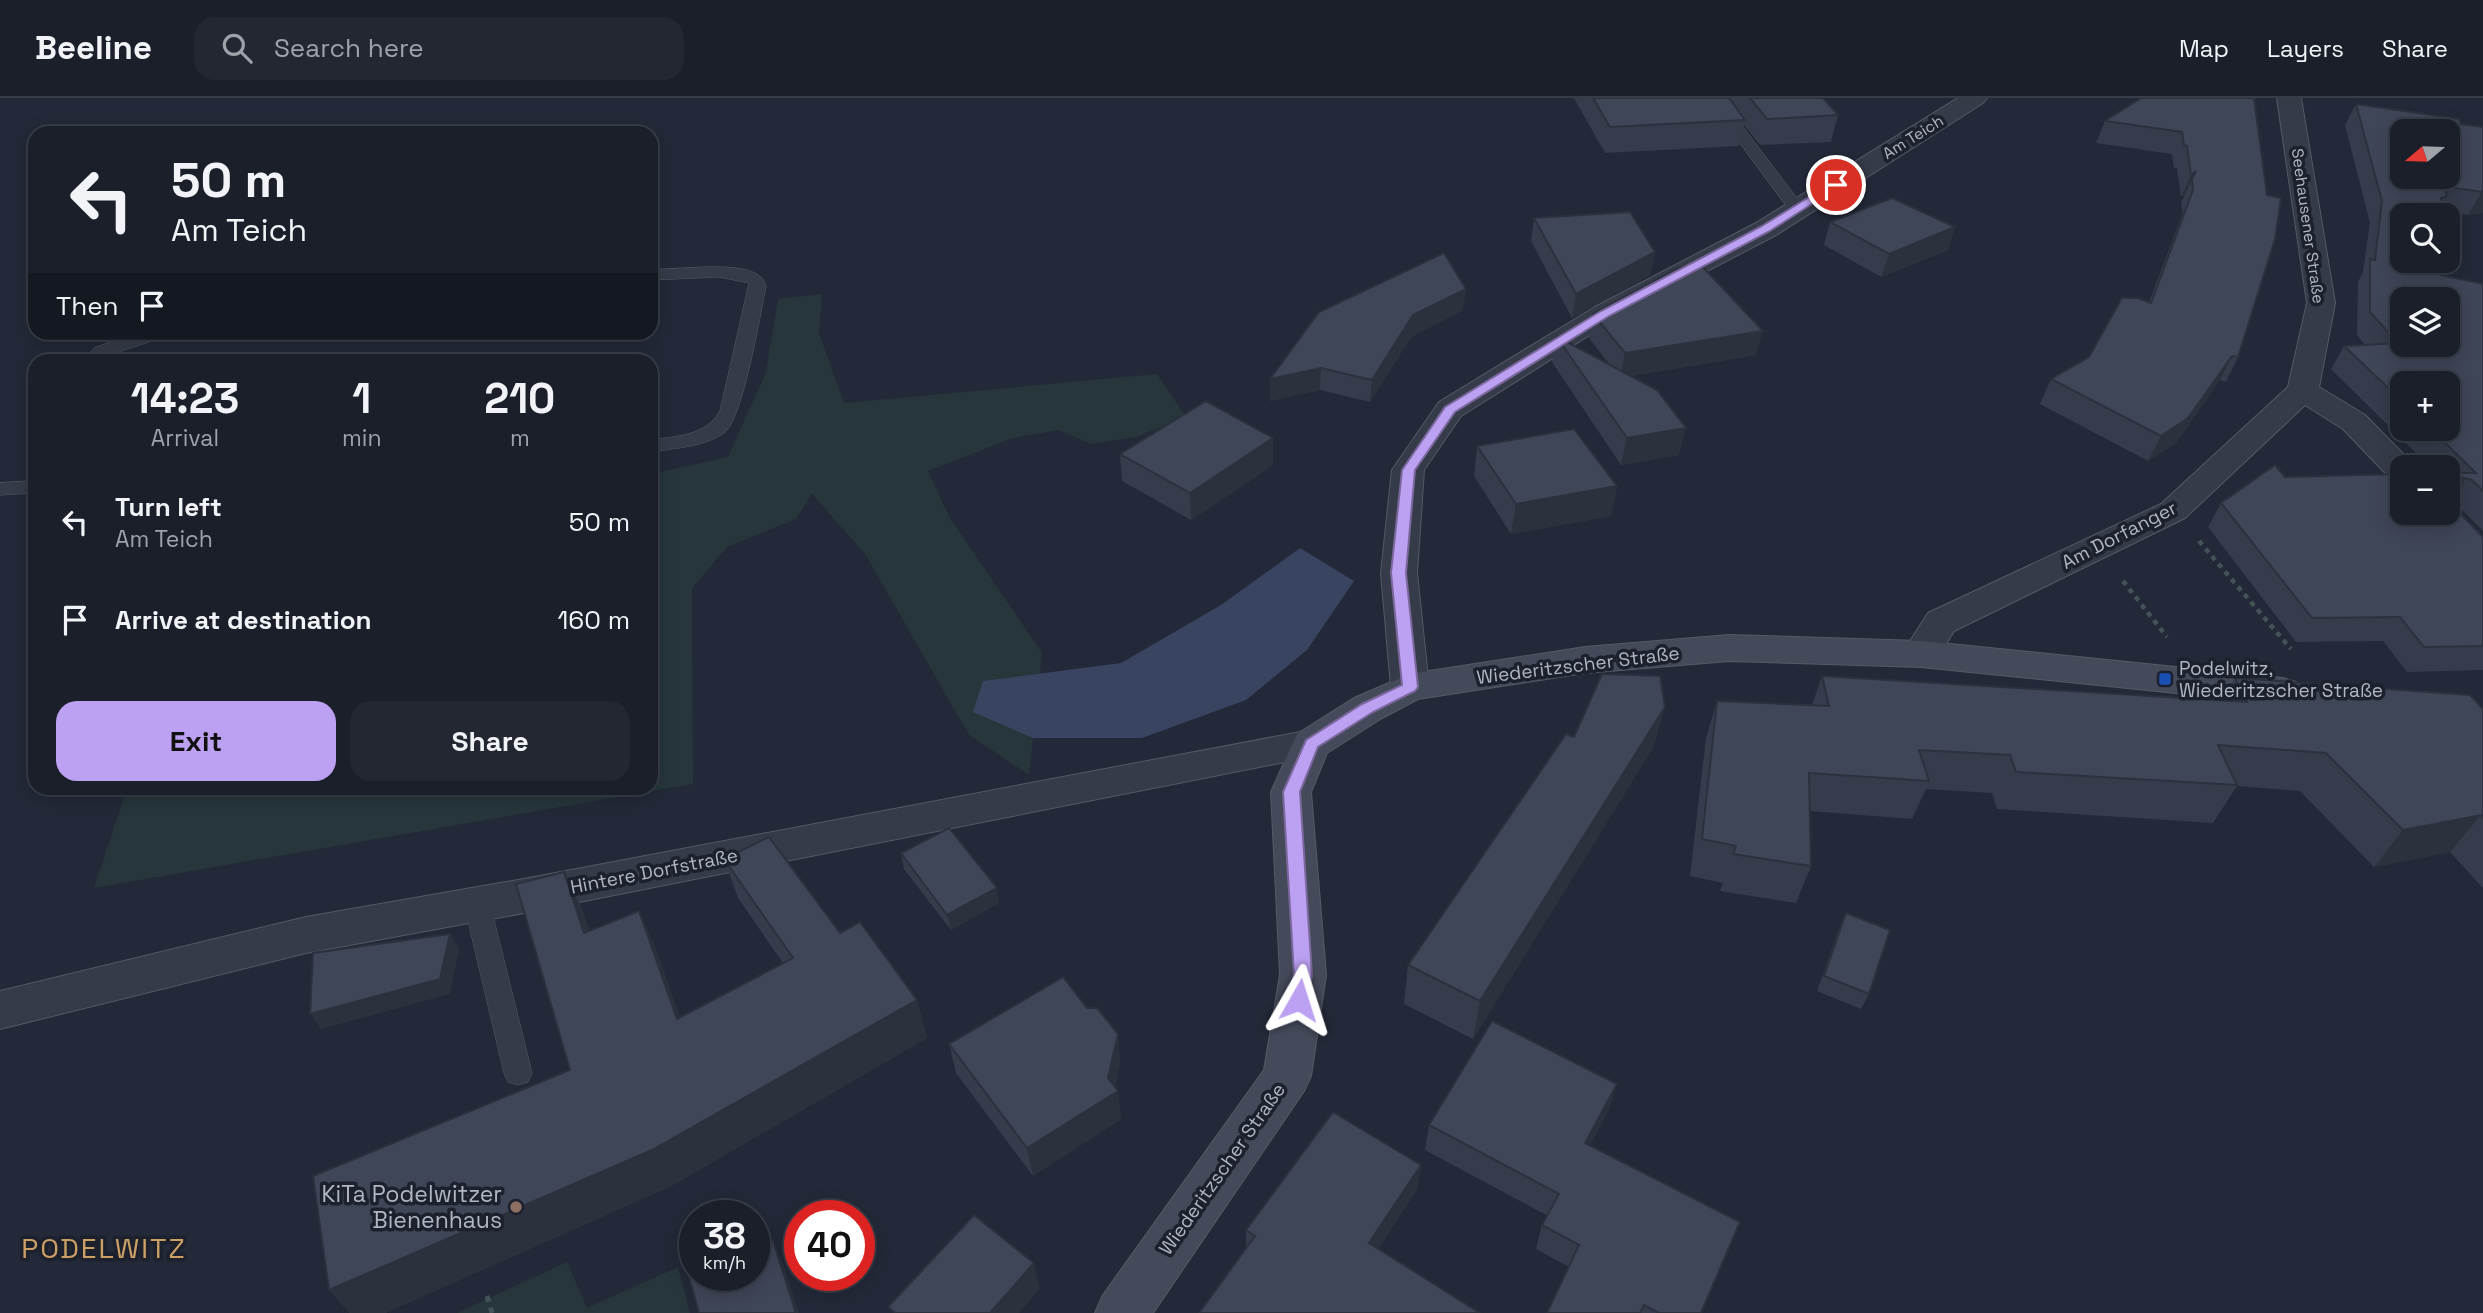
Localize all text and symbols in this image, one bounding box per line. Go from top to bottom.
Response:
search box [194,17,684,80]
text: Beeline [35,27,152,69]
icon: search [218,29,256,67]
text: Search here [274,31,424,65]
text: Map [2179,33,2229,64]
text: Layers [2267,33,2344,64]
text: Share [2382,33,2448,64]
street label: Am Teich [1879,110,1947,164]
north arrow [2390,119,2460,189]
map controls [2390,119,2460,525]
street label: Seehausener Straße [2287,147,2329,305]
text: 50 m [171,149,286,211]
icon: left [56,154,147,245]
pin [1806,155,1866,215]
icon: arrive [1817,166,1855,204]
button: search [2390,203,2460,273]
text: Am Teich [171,210,307,250]
icon: arrive [133,287,171,325]
button: layers [2390,287,2460,357]
text: Then [56,289,119,323]
button: + [2390,371,2460,441]
text: 14:23 [131,372,239,425]
text: 1 [352,372,371,425]
text: 210 [484,372,555,425]
text: Arrival [151,423,219,453]
text: min [342,423,382,453]
text: m [510,423,530,453]
button: − [2390,455,2460,525]
text: Turn left [115,490,222,524]
street label: Am Dorfanger [2057,495,2181,575]
icon: left [56,503,94,541]
text: 50 m [569,505,630,539]
text: Am Teich [115,524,213,554]
icon: arrive [56,601,94,639]
text: Arrive at destination [115,603,372,637]
text: 160 m [558,603,630,637]
street label: Wiederitzscher Straße [1475,640,1681,690]
place label: Podelwitz, Wiederitzscher Straße [2179,656,2383,703]
marker: Podelwitz, Wiederitzscher Straße [2157,671,2173,687]
button: Exit [56,701,336,781]
button: Share [350,701,630,781]
street label: Hintere Dorfstraße [568,842,740,900]
position arrow [1262,963,1336,1037]
street label: Wiederitzscher Straße [1153,1078,1291,1260]
place label: KiTa Podelwitzer Bienenhaus [321,1179,502,1235]
marker: KiTa Podelwitzer Bienenhaus [508,1199,524,1215]
speed limit sign: 40 [784,1200,875,1291]
text: 38 [703,1214,746,1258]
district label: PODELWITZ [21,1230,187,1266]
text: km/h [703,1251,746,1274]

